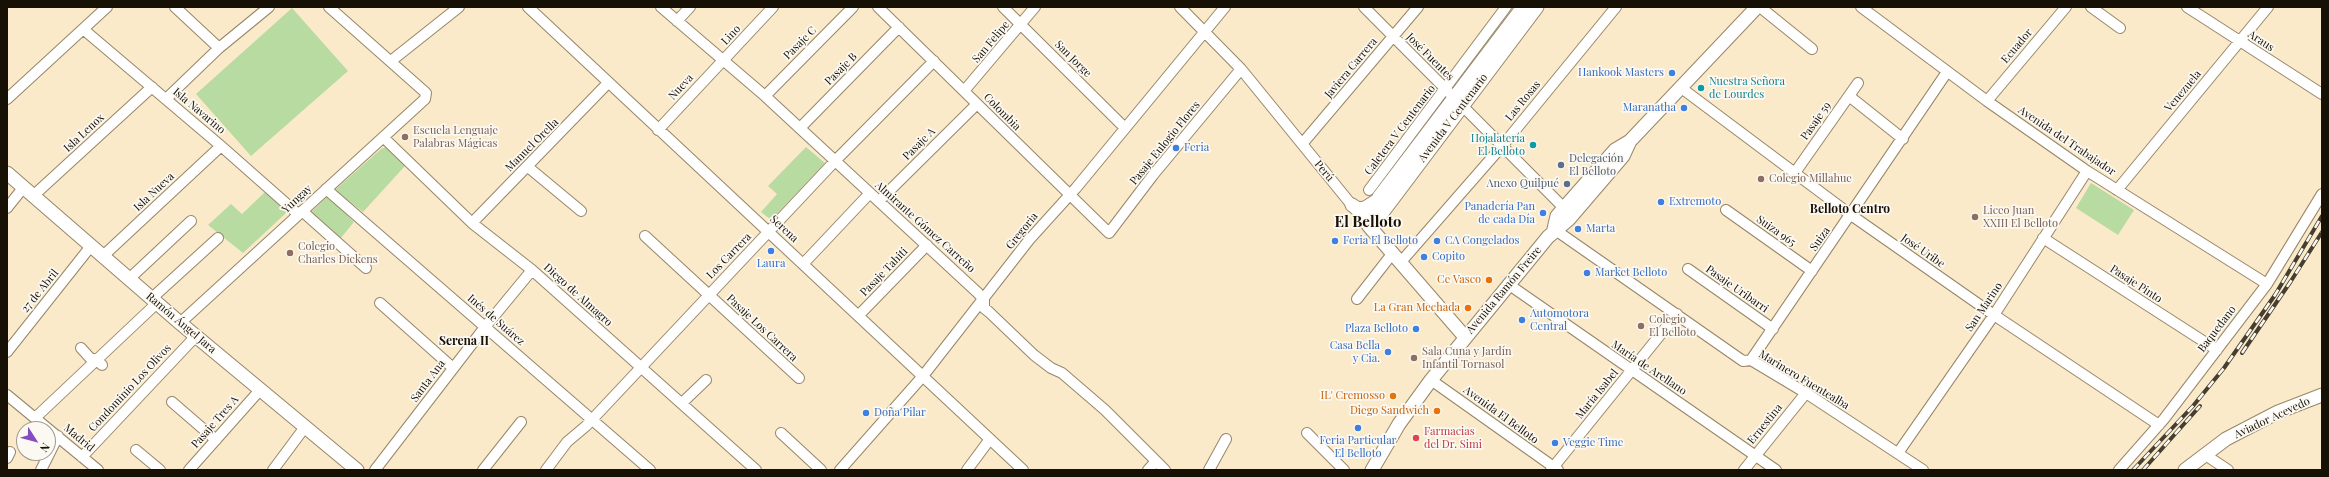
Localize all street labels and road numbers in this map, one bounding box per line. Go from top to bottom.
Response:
street label: San Felipe [970,18,1012,66]
street label: Lino [719,22,743,48]
street label: Pasaje C [781,24,819,62]
street label: Ecuador [1999,26,2035,66]
street label: Araus [2245,28,2277,54]
street label: José Fuentes [1403,30,1457,84]
street label: Javiera Carrera [1322,35,1380,101]
street label: San Jorge [1052,38,1094,80]
street label: Pasaje B [822,50,860,88]
street label: Venezuela [2162,68,2204,114]
street label: Nueva [666,71,696,103]
street label: Avenida V Centenario [1415,71,1491,165]
street label: Las Rosas [1503,78,1543,124]
street label: Caletera V Centenario [1362,82,1438,178]
street label: Isla Navarino [170,85,228,137]
street label: Colombia [981,91,1023,133]
street label: Pasaje Eulogio Flores [1127,99,1203,187]
street label: Pasaje 59 [1798,99,1834,143]
street label: Avenida del Trabajador [2016,103,2118,179]
street label: Isla Lenox [61,111,107,155]
street label: Manuel Orella [503,116,561,174]
street label: Pasaje A [900,125,938,163]
street label: Perú [1311,158,1337,184]
street label: Isla Nueva [131,170,177,214]
street label: Almirante Gómez Carreño [872,179,978,275]
street label: Yungay [279,182,315,216]
street label: Gregoria [1003,210,1041,252]
street label: Serena [767,213,801,245]
street label: Suiza 965 [1754,213,1798,249]
street label: Suiza [1807,224,1833,254]
street label: Los Carrera [704,230,754,282]
street label: José Uribe [1899,231,1947,271]
street label: Avenida Ramón Freire [1464,244,1544,336]
street label: Pasaje Tahiti [858,245,910,299]
street label: Diego de Almagro [541,261,615,329]
street label: Pasaje Uribarri [1703,262,1771,316]
street label: Pasaje Pinto [2107,262,2165,306]
street label: 27 de Abril [19,267,61,315]
street label: San Marino [1963,280,2005,334]
street label: Ramón Ángel Jara [143,290,219,356]
street label: Inés de Suárez [465,292,527,348]
street label: Pasaje Los Carrera [724,292,800,364]
street label: Baquedano [2195,303,2239,355]
street label: María de Arellano [1609,338,1689,398]
street label: Condominio Los Olivos [86,341,174,435]
street label: Marinero Fuentealba [1756,348,1852,412]
street label: Santa Ana [408,357,448,405]
street label: María Isabel [1573,366,1621,422]
street label: Avenida El Belloto [1461,383,1541,447]
street label: Pasaje Tres A [189,393,241,451]
street label: Aviador Acevedo [2232,395,2312,441]
street label: Ernestina [1745,401,1785,447]
street label: Madrid [61,421,97,455]

